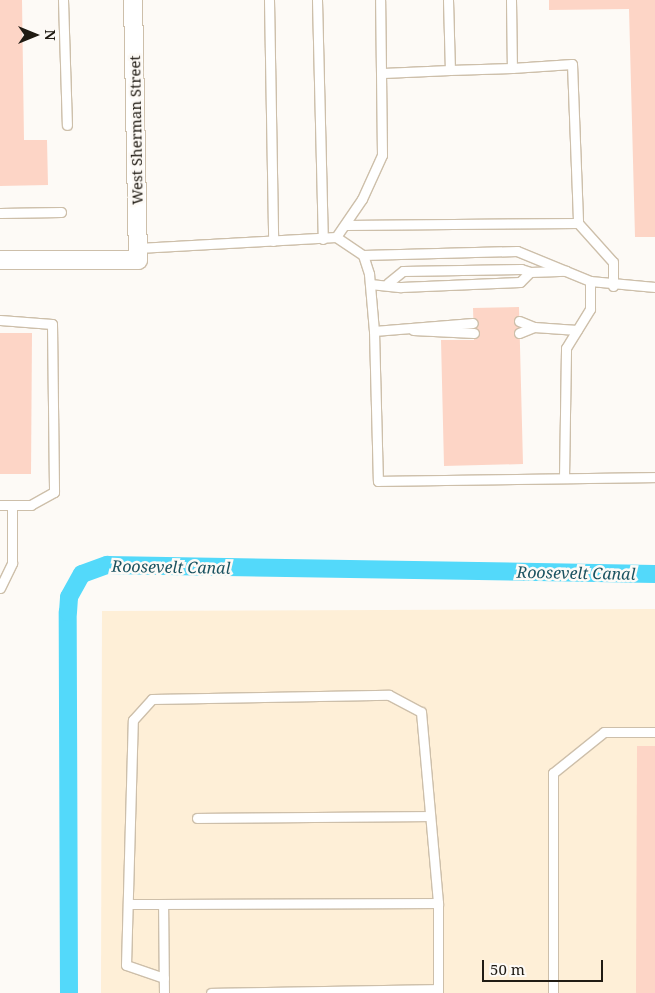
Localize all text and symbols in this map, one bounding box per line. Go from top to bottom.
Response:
north arrow [10,10,60,60]
text: N [41,29,60,41]
street label: West Sherman Street [126,55,146,205]
water label: Roosevelt Canal [111,556,231,578]
water label: Roosevelt Canal [516,562,636,584]
scale bar [485,950,606,982]
text: 50 m [490,959,525,979]

